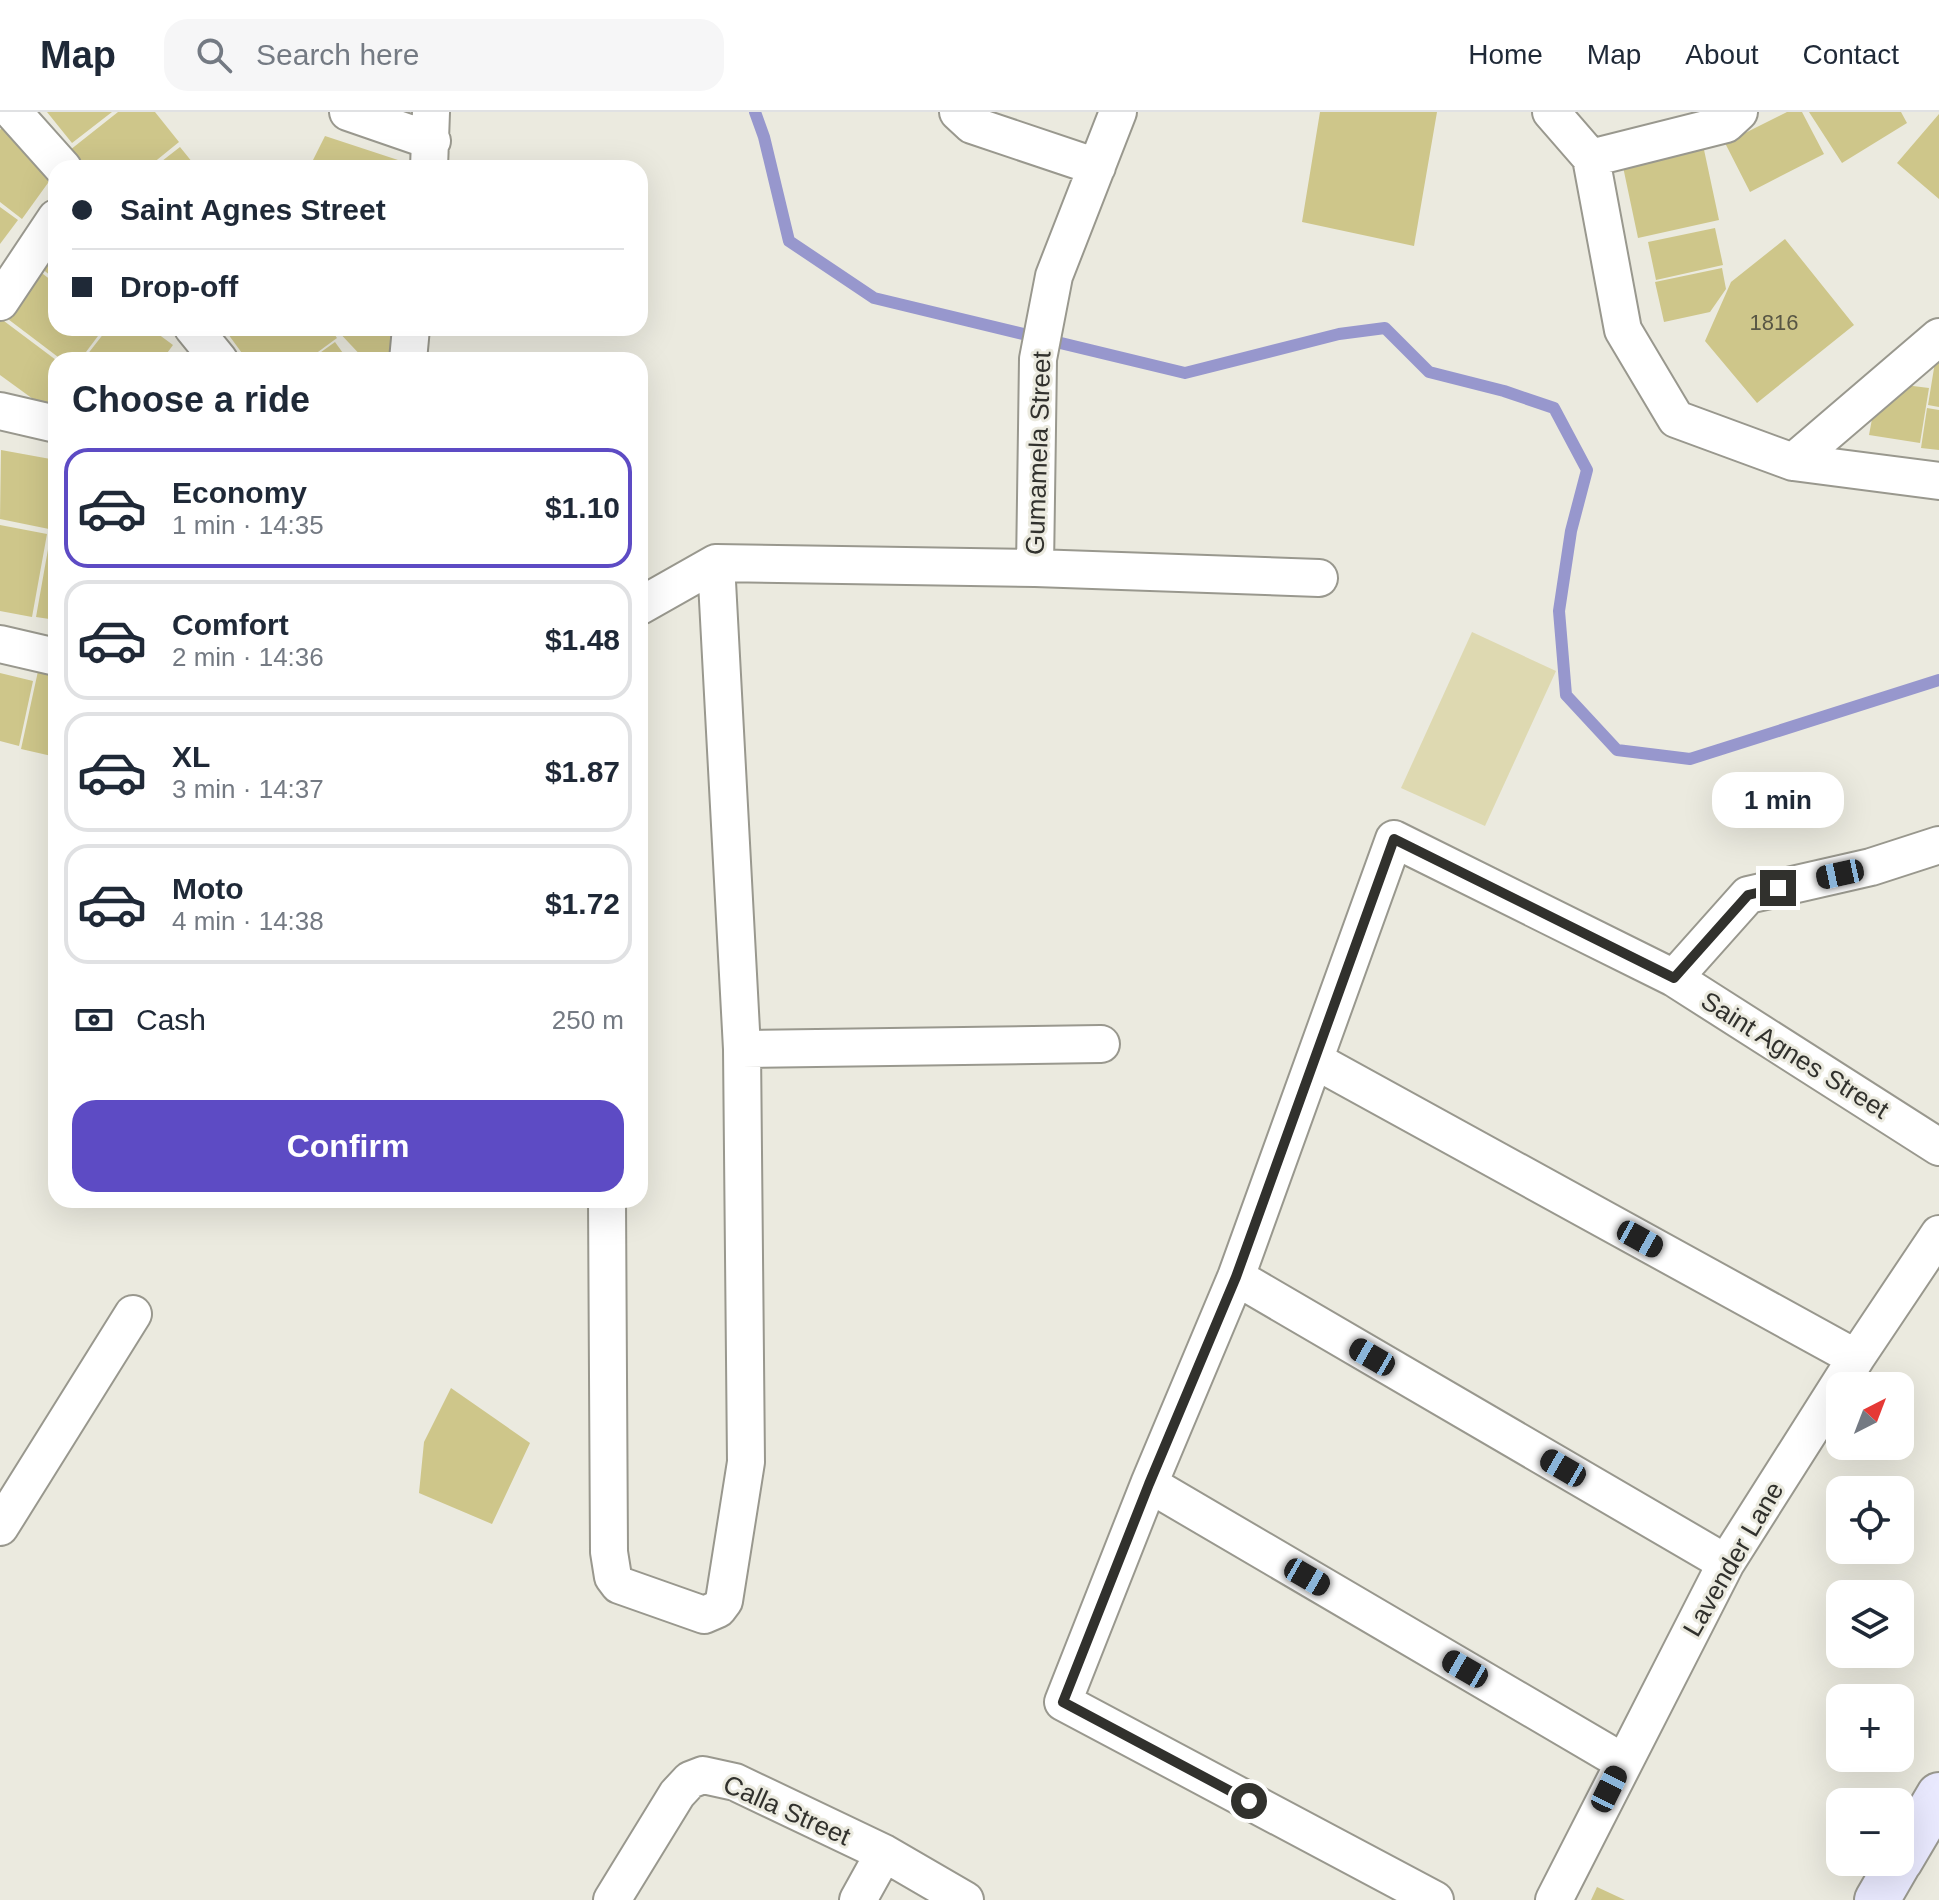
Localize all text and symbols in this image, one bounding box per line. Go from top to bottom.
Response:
search box [164,19,724,91]
icon: search [192,33,236,77]
text: Map [40,34,116,76]
text: Search here [256,38,419,71]
text: Home [1468,39,1543,70]
text: Map [1587,39,1641,70]
text: About [1685,39,1759,70]
text: Contact [1803,39,1899,70]
text: Saint Agnes Street [120,193,386,226]
text: Drop-off [120,270,238,303]
house number: 1816 [1750,310,1798,335]
street label: Gumamela Street [1019,350,1057,555]
text: Choose a ride [72,379,310,420]
icon: car [76,472,148,544]
text: Economy [172,476,307,509]
text: $1.10 [545,491,620,524]
text: 1 min · 14:35 [172,510,324,540]
icon: car [76,604,148,676]
text: Comfort [172,608,289,641]
text: $1.48 [545,623,620,656]
text: 2 min · 14:36 [172,642,324,672]
icon: car [76,736,148,808]
text: XL [172,740,210,773]
text: $1.87 [545,755,620,788]
callout: 1 min [1712,772,1844,828]
text: 3 min · 14:37 [172,774,324,804]
text: 1 min [1744,785,1812,815]
car [1814,857,1866,891]
icon: car [76,868,148,940]
route end [1760,870,1796,906]
text: Moto [172,872,244,905]
text: $1.72 [545,887,620,920]
text: 4 min · 14:38 [172,906,324,936]
street label: Saint Agnes Street [1696,985,1895,1125]
icon: cash [72,998,116,1042]
text: Cash [136,1003,206,1036]
text: 250 m [552,1005,624,1035]
button: Confirm [72,1100,624,1192]
car [1613,1217,1667,1261]
car [1345,1335,1399,1379]
north arrow [1826,1372,1914,1460]
map controls [1826,1372,1914,1876]
car [1536,1446,1590,1490]
street label: Lavender Lane [1677,1476,1789,1642]
button: locate [1826,1476,1914,1564]
car [1280,1555,1334,1599]
button: layers [1826,1580,1914,1668]
car [1438,1647,1492,1691]
button: + [1826,1684,1914,1772]
car [1588,1762,1630,1816]
street label: Calla Street [719,1769,856,1852]
route start [1231,1783,1267,1819]
button: − [1826,1788,1914,1876]

